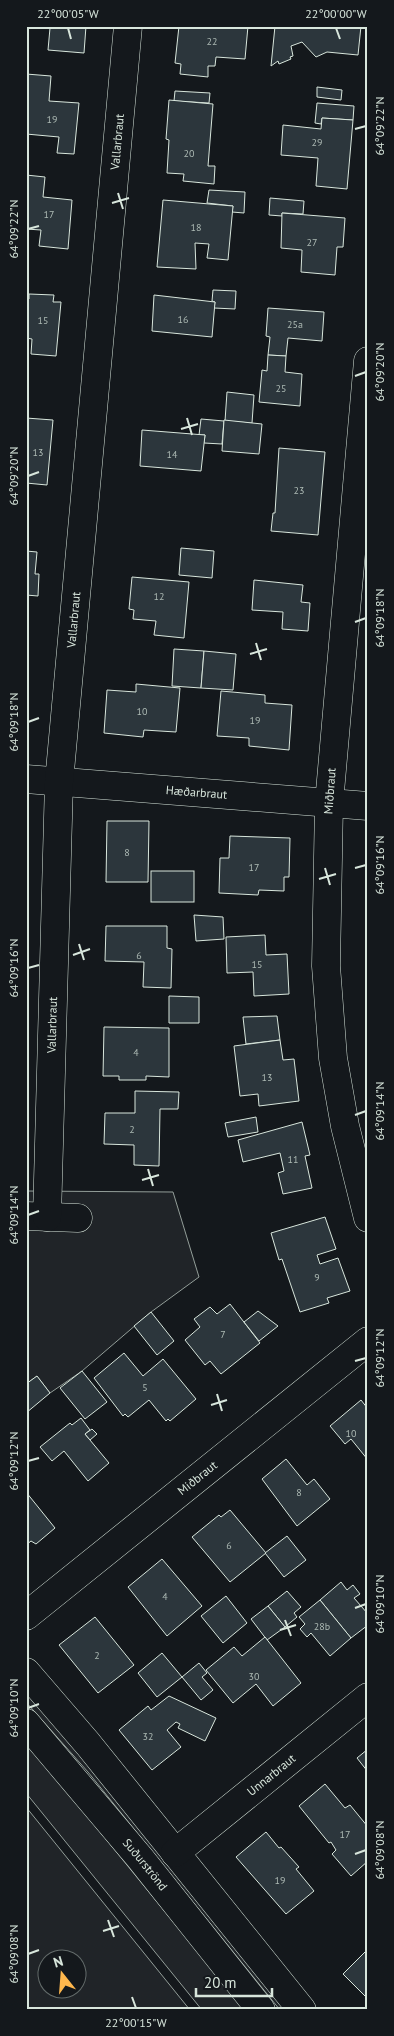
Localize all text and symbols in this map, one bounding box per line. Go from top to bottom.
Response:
text: 22°00'05"W [37,6,99,21]
text: 22°00'00"W [305,6,367,21]
house number: 22 [207,35,217,48]
text: 64°09'22"N [372,96,387,156]
house number: 19 [47,113,57,126]
street label: Vallarbraut [107,113,127,172]
house number: 29 [312,136,322,149]
house number: 20 [184,147,195,160]
text: 64°09'22"N [6,199,21,259]
house number: 17 [44,208,54,221]
house number: 18 [191,221,201,234]
house number: 27 [307,236,317,249]
house number: 16 [178,313,188,326]
house number: 15 [38,314,48,327]
house number: 25a [287,318,303,331]
text: 64°09'20"N [372,342,387,402]
house number: 25 [276,382,286,395]
text: 64°09'20"N [6,446,21,506]
house number: 13 [33,446,43,459]
house number: 14 [167,448,178,461]
house number: 23 [294,484,304,497]
text: 64°09'18"N [372,588,387,648]
house number: 12 [154,590,164,603]
street label: Vallarbraut [63,591,83,650]
text: 64°09'18"N [6,692,21,752]
house number: 10 [137,705,148,718]
house number: 19 [250,714,260,727]
street label: Miðbraut [320,767,339,815]
street label: Hæðarbraut [165,782,228,802]
text: 64°09'16"N [372,835,387,895]
house number: 8 [124,846,130,859]
house number: 17 [249,861,259,874]
text: 64°09'16"N [6,938,21,998]
house number: 6 [136,949,142,962]
house number: 15 [252,958,262,971]
street label: Vallarbraut [43,997,60,1054]
house number: 4 [133,1046,139,1059]
house number: 13 [262,1071,272,1084]
text: 64°09'14"N [372,1081,387,1141]
house number: 2 [129,1123,135,1136]
house number: 11 [288,1153,298,1166]
text: 64°09'14"N [6,1185,21,1245]
house number: 9 [314,1271,320,1284]
house number: 7 [220,1328,226,1341]
text: 64°09'12"N [372,1328,387,1388]
house number: 5 [142,1381,148,1394]
house number: 10 [346,1427,357,1440]
text: 64°09'12"N [6,1431,21,1491]
street label: Miðbraut [174,1457,220,1498]
house number: 8 [296,1486,302,1499]
house number: 6 [226,1539,232,1552]
text: 64°09'10"N [372,1574,387,1634]
house number: 4 [162,1590,168,1603]
house number: 28b [314,1620,330,1633]
house number: 2 [94,1649,100,1662]
house number: 30 [249,1670,260,1683]
text: 64°09'10"N [6,1678,21,1738]
house number: 32 [143,1730,153,1743]
street label: Unnarbraut [244,1751,298,1799]
text: 64°09'08"N [372,1820,387,1880]
house number: 17 [340,1828,350,1841]
street label: Suðurströnd [120,1835,171,1893]
house number: 19 [275,1874,285,1887]
text: 64°09'08"N [6,1924,21,1984]
north arrow [38,1948,88,1998]
text: N [51,1952,65,1972]
scale bar [196,1966,273,1998]
text: 20 m [204,1973,237,1992]
text: 22°00'15"W [105,2015,167,2030]

